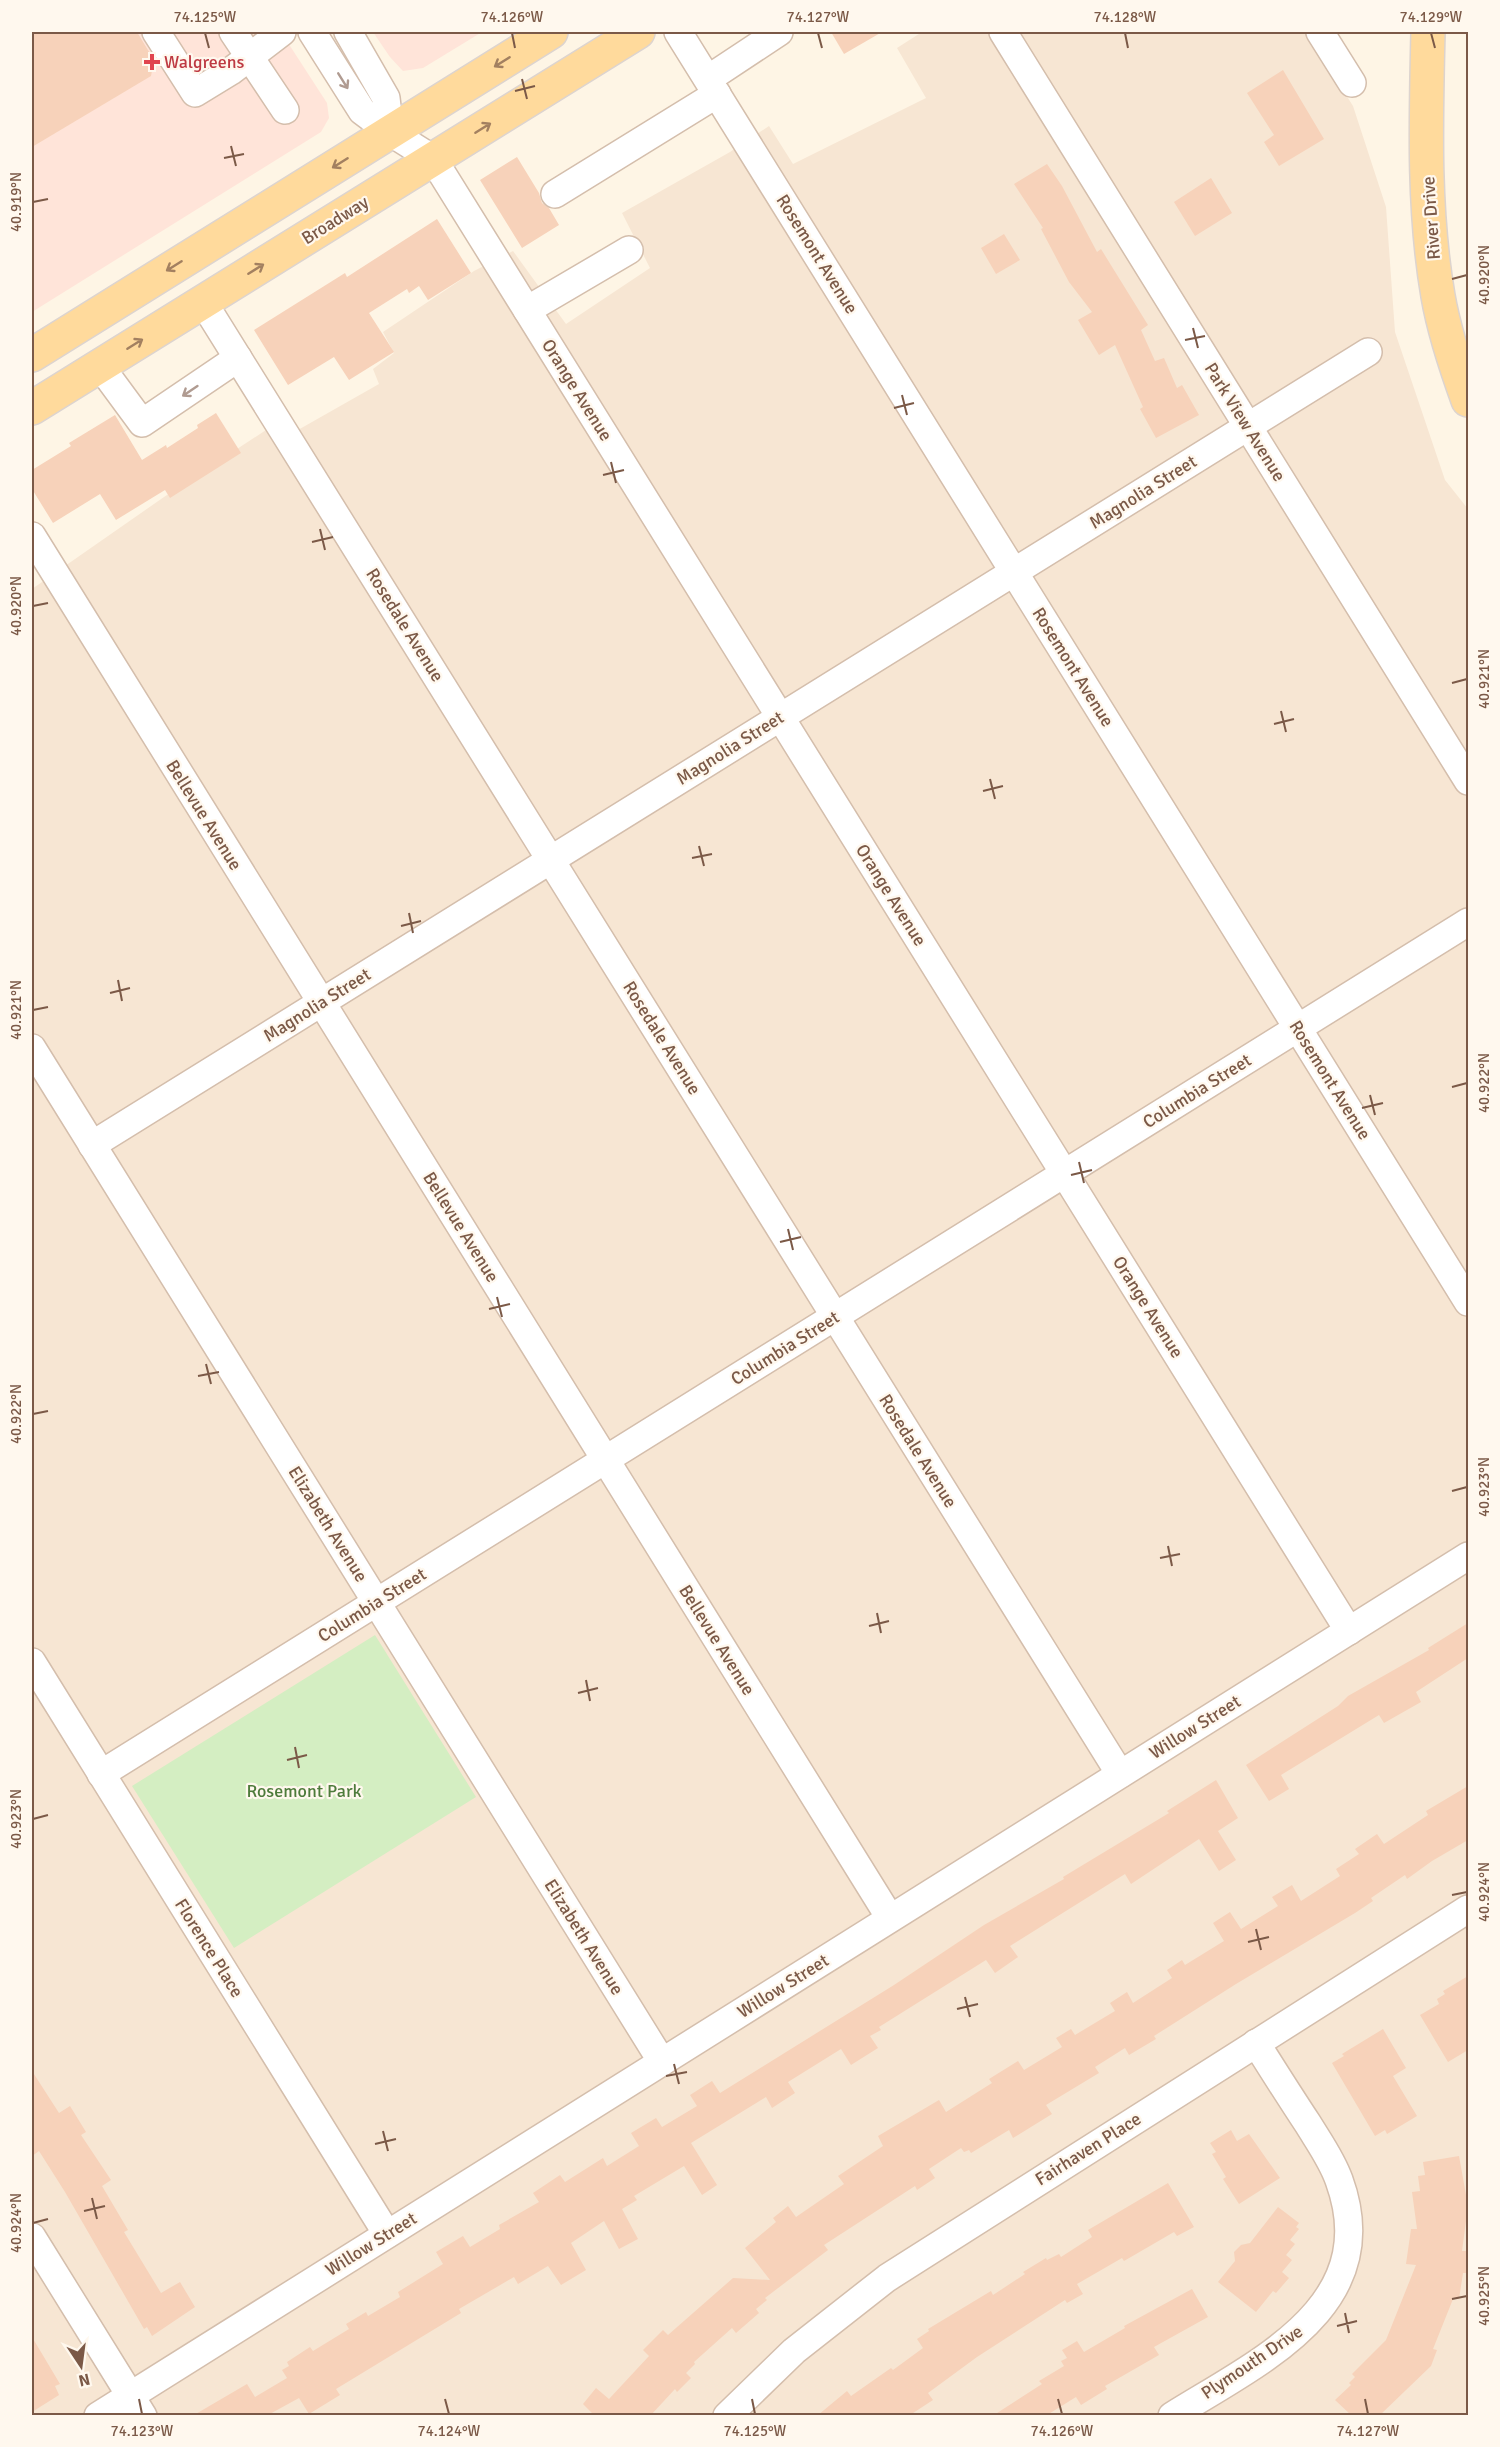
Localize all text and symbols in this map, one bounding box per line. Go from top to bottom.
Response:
text: 74.125°W [174,8,237,26]
text: 74.126°W [481,8,544,26]
text: 74.127°W [787,8,850,26]
text: 74.128°W [1094,8,1157,26]
text: 74.129°W [1400,8,1463,26]
place label: Walgreens [164,51,245,73]
marker: Walgreens [145,55,159,69]
one-way arrow [494,57,511,69]
one-way arrow [337,72,349,89]
one-way arrow [474,121,491,133]
one-way arrow [332,157,349,169]
text: 40.919°N [7,172,25,232]
street label: River Drive [1417,176,1445,260]
street label: Broadway [297,190,373,249]
street label: Rosemont Avenue [771,190,863,318]
text: 40.920°N [1475,245,1493,305]
one-way arrow [166,259,183,272]
one-way arrow [247,262,264,274]
street label: Orange Avenue [537,335,617,445]
one-way arrow [126,338,143,350]
street label: Park View Avenue [1200,359,1290,485]
one-way arrow [182,385,198,397]
street label: Magnolia Street [1085,450,1201,534]
street label: Rosedale Avenue [361,564,449,686]
text: 40.920°N [7,576,25,636]
street label: Rosemont Avenue [1027,603,1119,731]
text: 40.921°N [1475,649,1493,709]
street label: Magnolia Street [672,706,788,790]
street label: Bellevue Avenue [161,756,247,874]
street label: Orange Avenue [851,840,931,950]
street label: Magnolia Street [259,963,375,1047]
street label: Rosedale Avenue [618,977,706,1099]
text: 40.921°N [7,980,25,1040]
street label: Rosemont Avenue [1284,1016,1376,1144]
street label: Columbia Street [1139,1049,1255,1133]
text: 40.922°N [1475,1053,1493,1113]
street label: Bellevue Avenue [418,1168,504,1286]
street label: Orange Avenue [1108,1252,1188,1362]
street label: Columbia Street [727,1306,843,1390]
text: 40.922°N [7,1384,25,1444]
street label: Rosedale Avenue [874,1390,962,1512]
text: 40.923°N [1475,1457,1493,1517]
street label: Elizabeth Avenue [284,1462,372,1586]
street label: Columbia Street [314,1563,430,1647]
street label: Bellevue Avenue [674,1581,760,1699]
street label: Willow Street [1145,1690,1245,1764]
park label: Rosemont Park [246,1780,362,1802]
text: 40.923°N [7,1789,25,1849]
text: 40.924°N [1475,1862,1493,1922]
street label: Elizabeth Avenue [540,1875,628,1999]
street label: Florence Place [170,1895,248,2001]
street label: Willow Street [733,1949,833,2023]
street label: Fairhaven Place [1031,2108,1145,2190]
text: 40.924°N [7,2193,25,2253]
street label: Willow Street [321,2207,421,2281]
text: 40.925°N [1475,2266,1493,2326]
street label: Plymouth Drive [1197,2320,1307,2404]
north arrow [51,2336,111,2396]
text: N [76,2369,92,2391]
text: 74.123°W [111,2422,174,2440]
text: 74.124°W [418,2422,481,2440]
text: 74.125°W [724,2422,787,2440]
text: 74.126°W [1031,2422,1094,2440]
text: 74.127°W [1337,2422,1400,2440]

